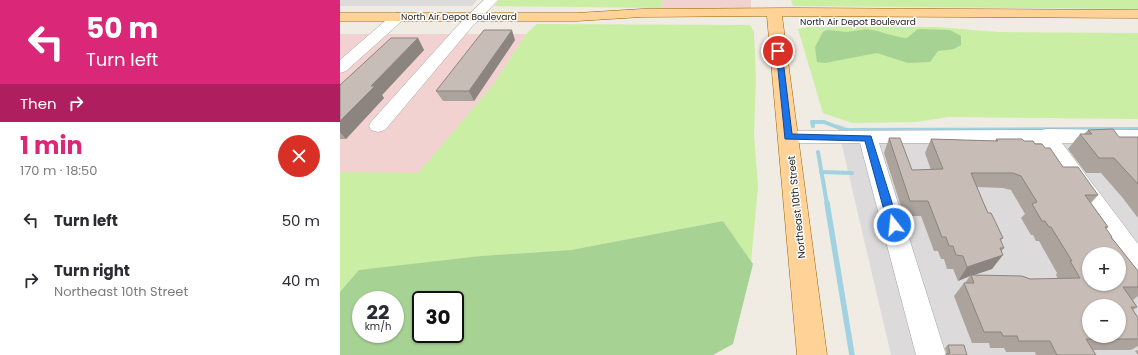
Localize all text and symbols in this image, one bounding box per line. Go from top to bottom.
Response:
text: 50 m [86,9,158,48]
street label: North Air Depot Boulevard [401,11,517,23]
icon: left [20,16,72,68]
street label: North Air Depot Boulevard [800,16,916,28]
pin [761,34,795,68]
icon: arrive [767,40,789,62]
text: Turn left [86,47,158,72]
icon: right [65,92,87,114]
text: Then [20,93,57,114]
text: 1 min [20,129,83,162]
button: close [278,135,320,177]
street label: Northeast 10th Street [784,155,809,259]
text: 170 m · 18:50 [20,161,97,180]
position arrow [873,204,915,246]
icon: left [20,209,42,231]
text: Turn left [54,210,118,231]
text: 50 m [282,210,320,231]
map controls [1082,247,1126,343]
button: + [1082,247,1126,291]
text: Turn right [54,260,130,281]
icon: right [20,269,42,291]
text: 40 m [282,270,320,291]
text: Northeast 10th Street [54,282,188,301]
speed limit sign: 30 [412,291,464,343]
text: 22 [367,298,389,326]
button: − [1082,299,1126,343]
text: km/h [365,319,391,334]

